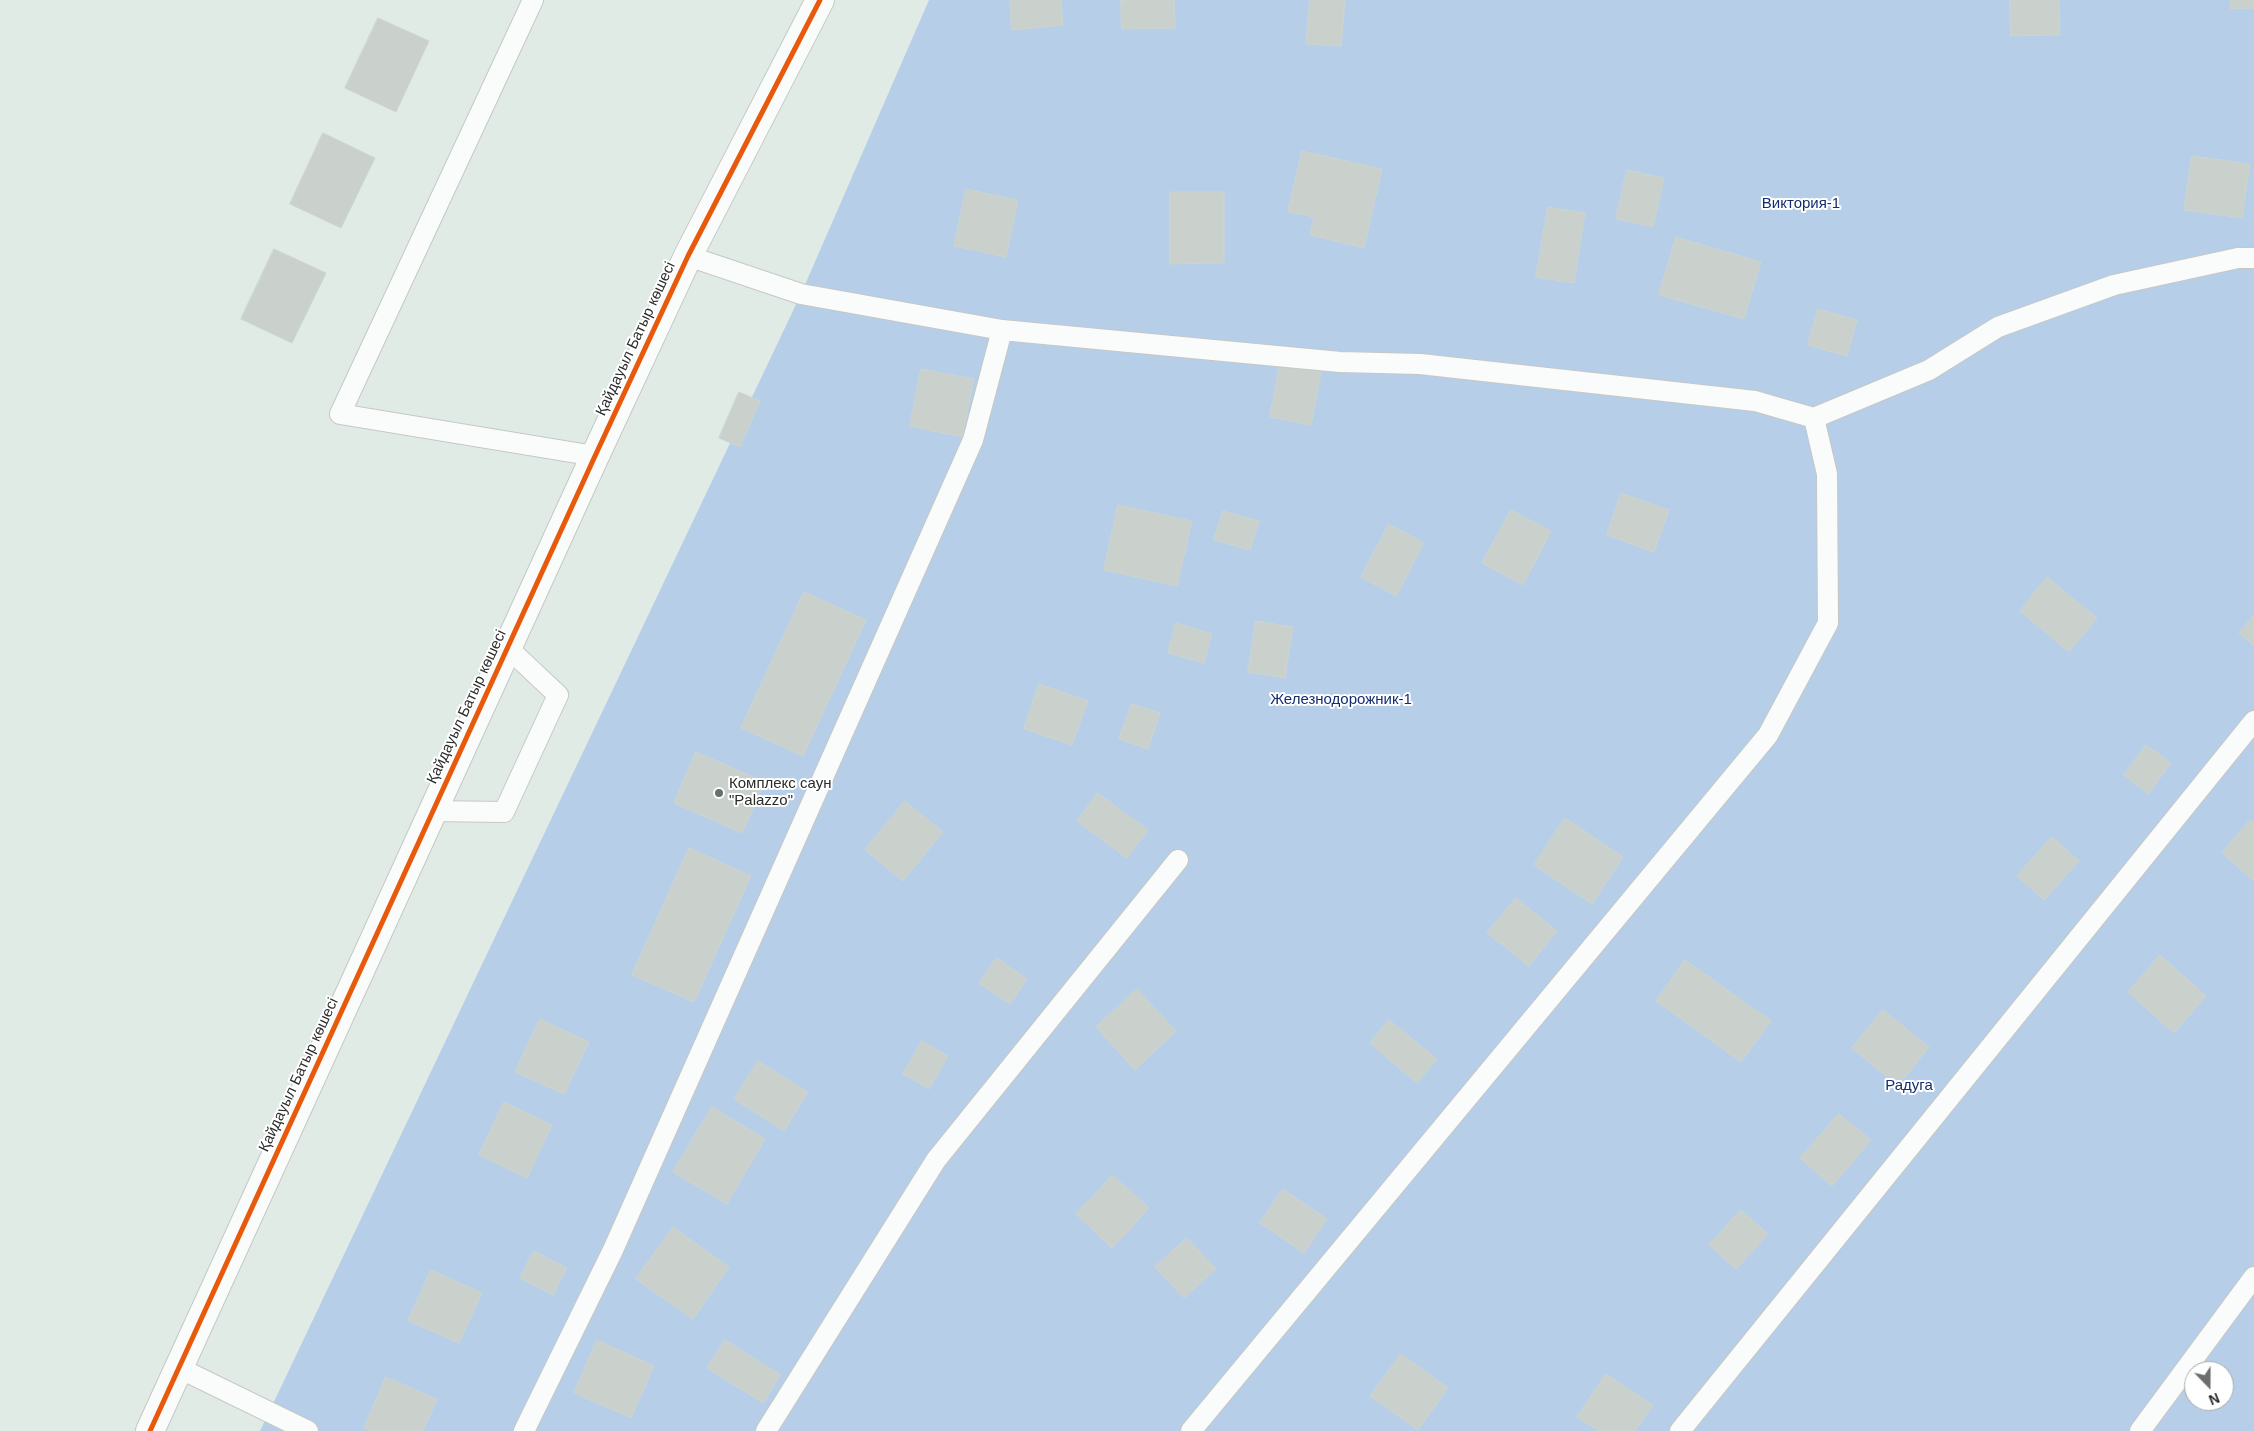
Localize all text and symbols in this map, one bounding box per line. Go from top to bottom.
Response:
park label: Виктория-1 [1762,195,1840,213]
street label: Қайдауыл Батыр көшесі [592,259,680,419]
street label: Қайдауыл Батыр көшесі [423,627,511,787]
park label: Железнодорожник-1 [1270,691,1412,709]
place label: Комплекс саун "Palazzo" [729,775,831,810]
marker: Комплекс саун "Palazzo" [713,787,725,799]
street label: Қайдауыл Батыр көшесі [255,995,343,1155]
park label: Радуга [1885,1077,1933,1095]
north arrow [2184,1361,2234,1411]
text: N [2207,1390,2222,1408]

